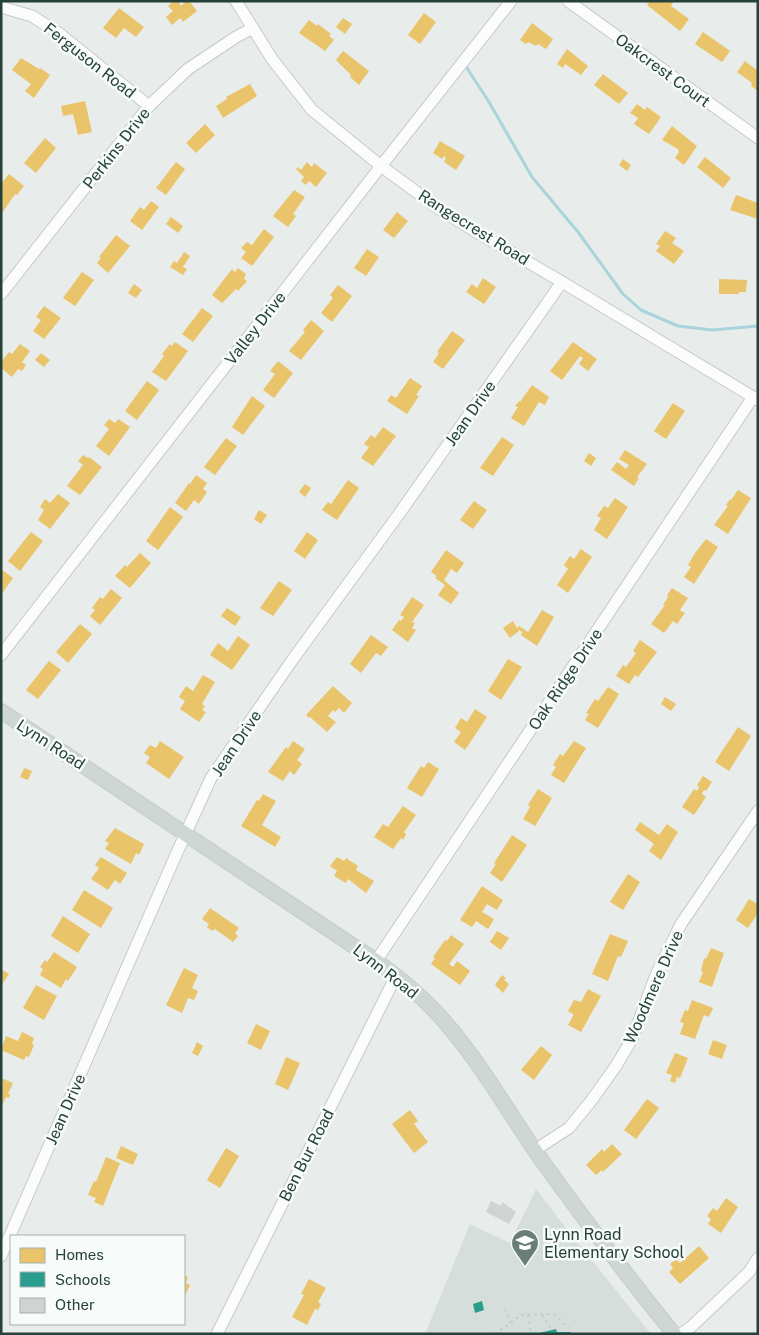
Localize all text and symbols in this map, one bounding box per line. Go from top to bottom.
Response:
street label: Ferguson Road [40,19,139,102]
street label: Oakcrest Court [612,30,714,111]
street label: Perkins Drive [79,104,154,193]
street label: Rangecrest Road [415,186,533,269]
street label: Valley Drive [221,288,290,369]
street label: Jean Drive [441,377,500,450]
street label: Oak Ridge Drive [524,625,606,734]
street label: Jean Drive [207,707,265,780]
street label: Lynn Road [13,715,88,773]
street label: Woodmere Drive [620,927,687,1047]
street label: Lynn Road [349,940,422,1003]
street label: Jean Drive [41,1071,89,1148]
street label: Ben Bur Road [275,1106,338,1205]
place label: Lynn Road Elementary School [544,1225,685,1262]
school or university icon: Lynn Road Elementary School [510,1228,540,1267]
legend [10,1235,185,1325]
text: Homes [55,1246,104,1263]
text: Schools [55,1271,111,1288]
text: Other [55,1296,95,1313]

